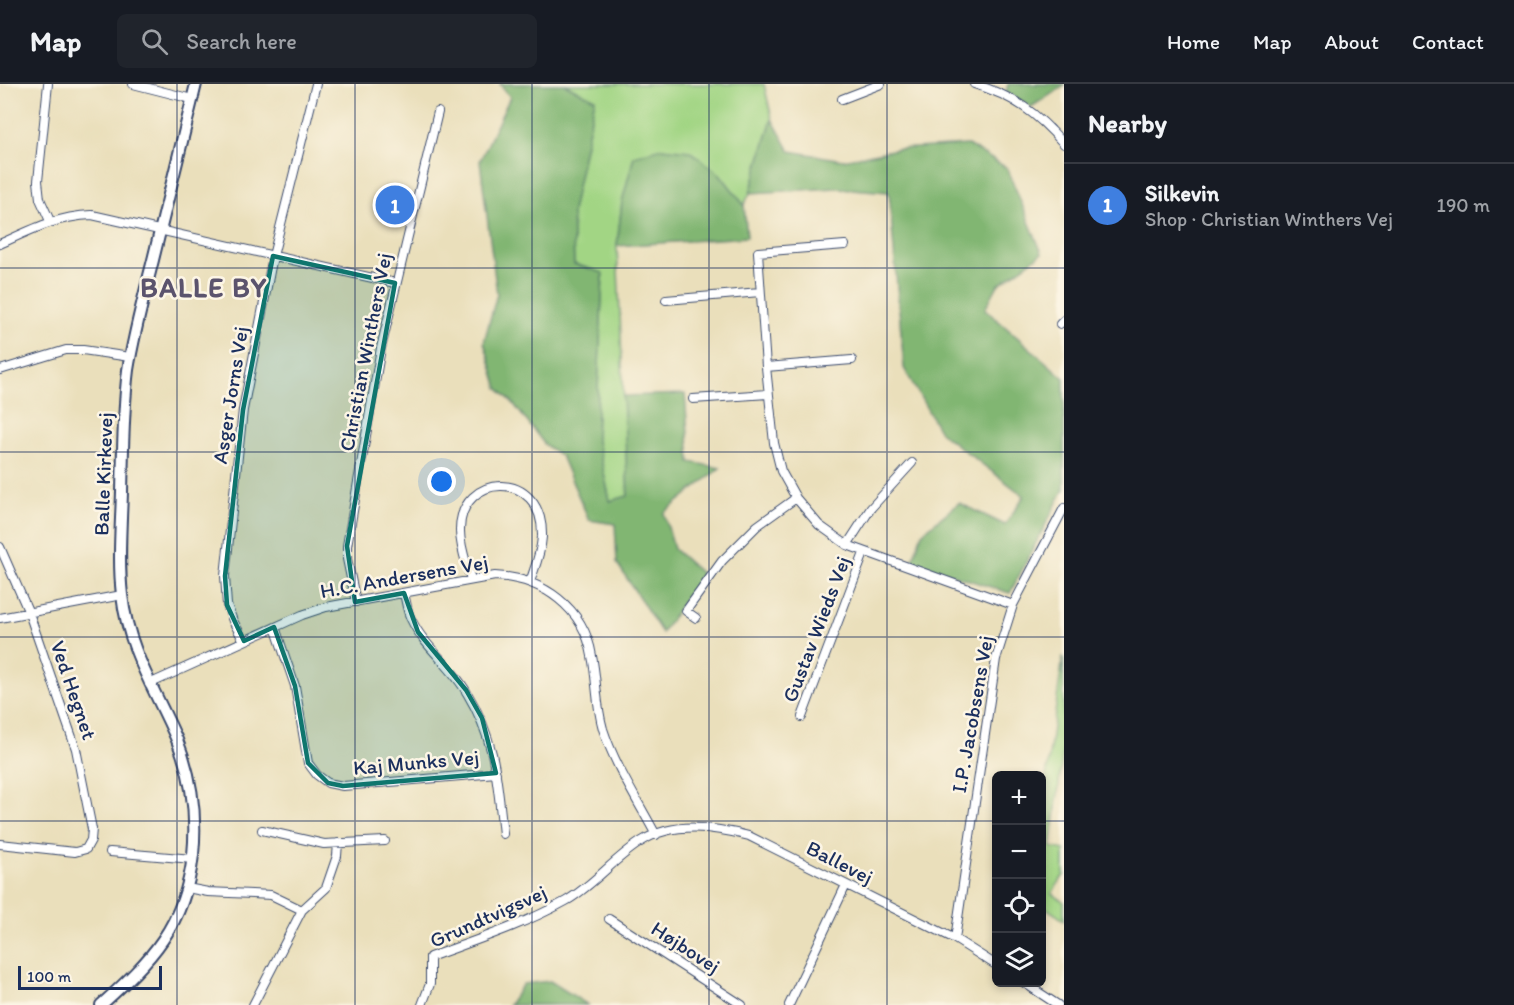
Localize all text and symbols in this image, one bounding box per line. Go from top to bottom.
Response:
search box [117,14,537,68]
text: Map [30,24,81,58]
icon: search [138,25,171,58]
text: Search here [186,28,297,55]
text: Home [1167,29,1220,54]
text: Map [1253,29,1292,54]
text: About [1325,29,1379,54]
text: Contact [1412,29,1484,54]
text: Nearby [1088,107,1167,139]
text: Silkevin [1145,180,1219,207]
pin: 1 [376,182,414,228]
text: 1 [1103,193,1112,217]
text: 190 m [1437,193,1490,217]
text: Shop · Christian Winthers Vej [1145,207,1393,231]
street label: Christian Winthers Vej [333,251,397,453]
district label: BALLE BY [140,271,268,304]
street label: Asger Jorns Vej [207,324,253,466]
street label: Balle Kirkevej [88,412,118,536]
your location [427,467,456,496]
street label: H.C. Andersens Vej [318,549,490,603]
street label: Gustav Wieds Vej [777,552,855,706]
street label: I.P. Jacobsens Vej [946,633,998,795]
street label: Ved Hegnet [45,637,103,743]
street label: Kaj Munks Vej [352,744,480,780]
map controls [992,771,1046,987]
button: + [992,771,1046,825]
button: − [992,825,1046,879]
street label: Ballevej [803,835,877,889]
street label: Grundtvigsvej [426,879,550,953]
button: locate [992,879,1046,933]
street label: Højbovej [647,916,725,978]
button: layers [992,933,1046,987]
scale bar [18,963,162,990]
text: 100 m [27,967,71,986]

